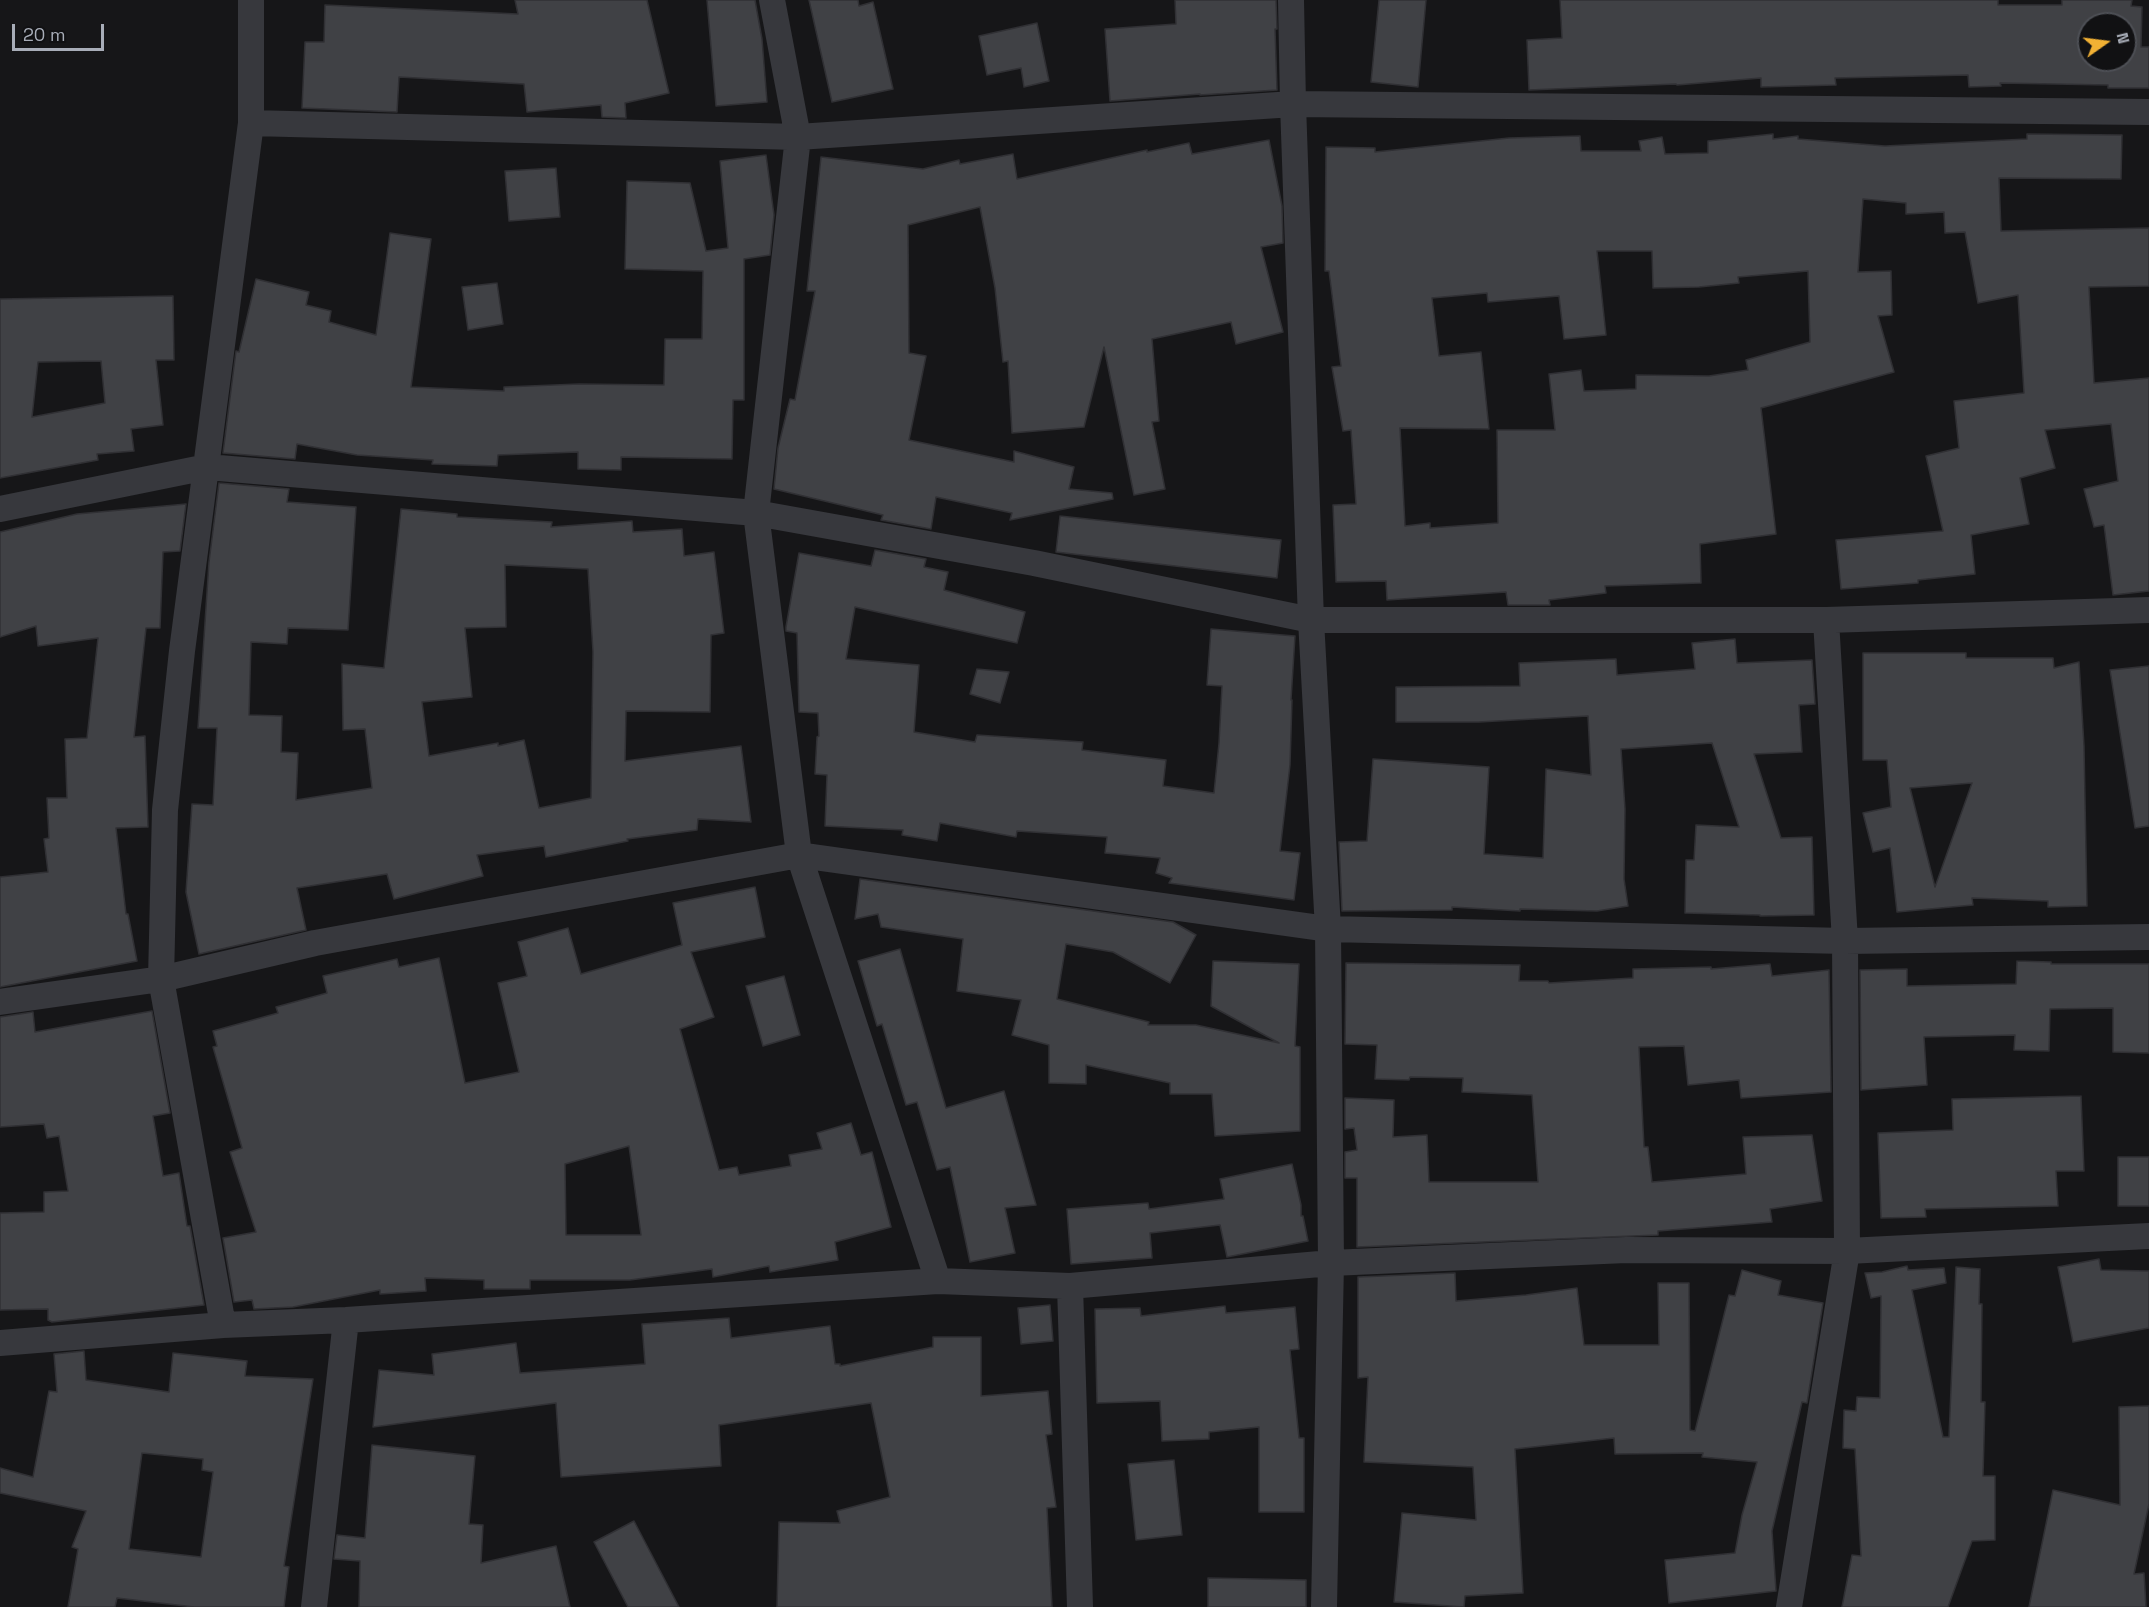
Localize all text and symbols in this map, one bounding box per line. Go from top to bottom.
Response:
scale bar [15,12,106,50]
north arrow [2077,12,2137,72]
text: 20 m [23,23,66,46]
text: N [2112,30,2134,46]

